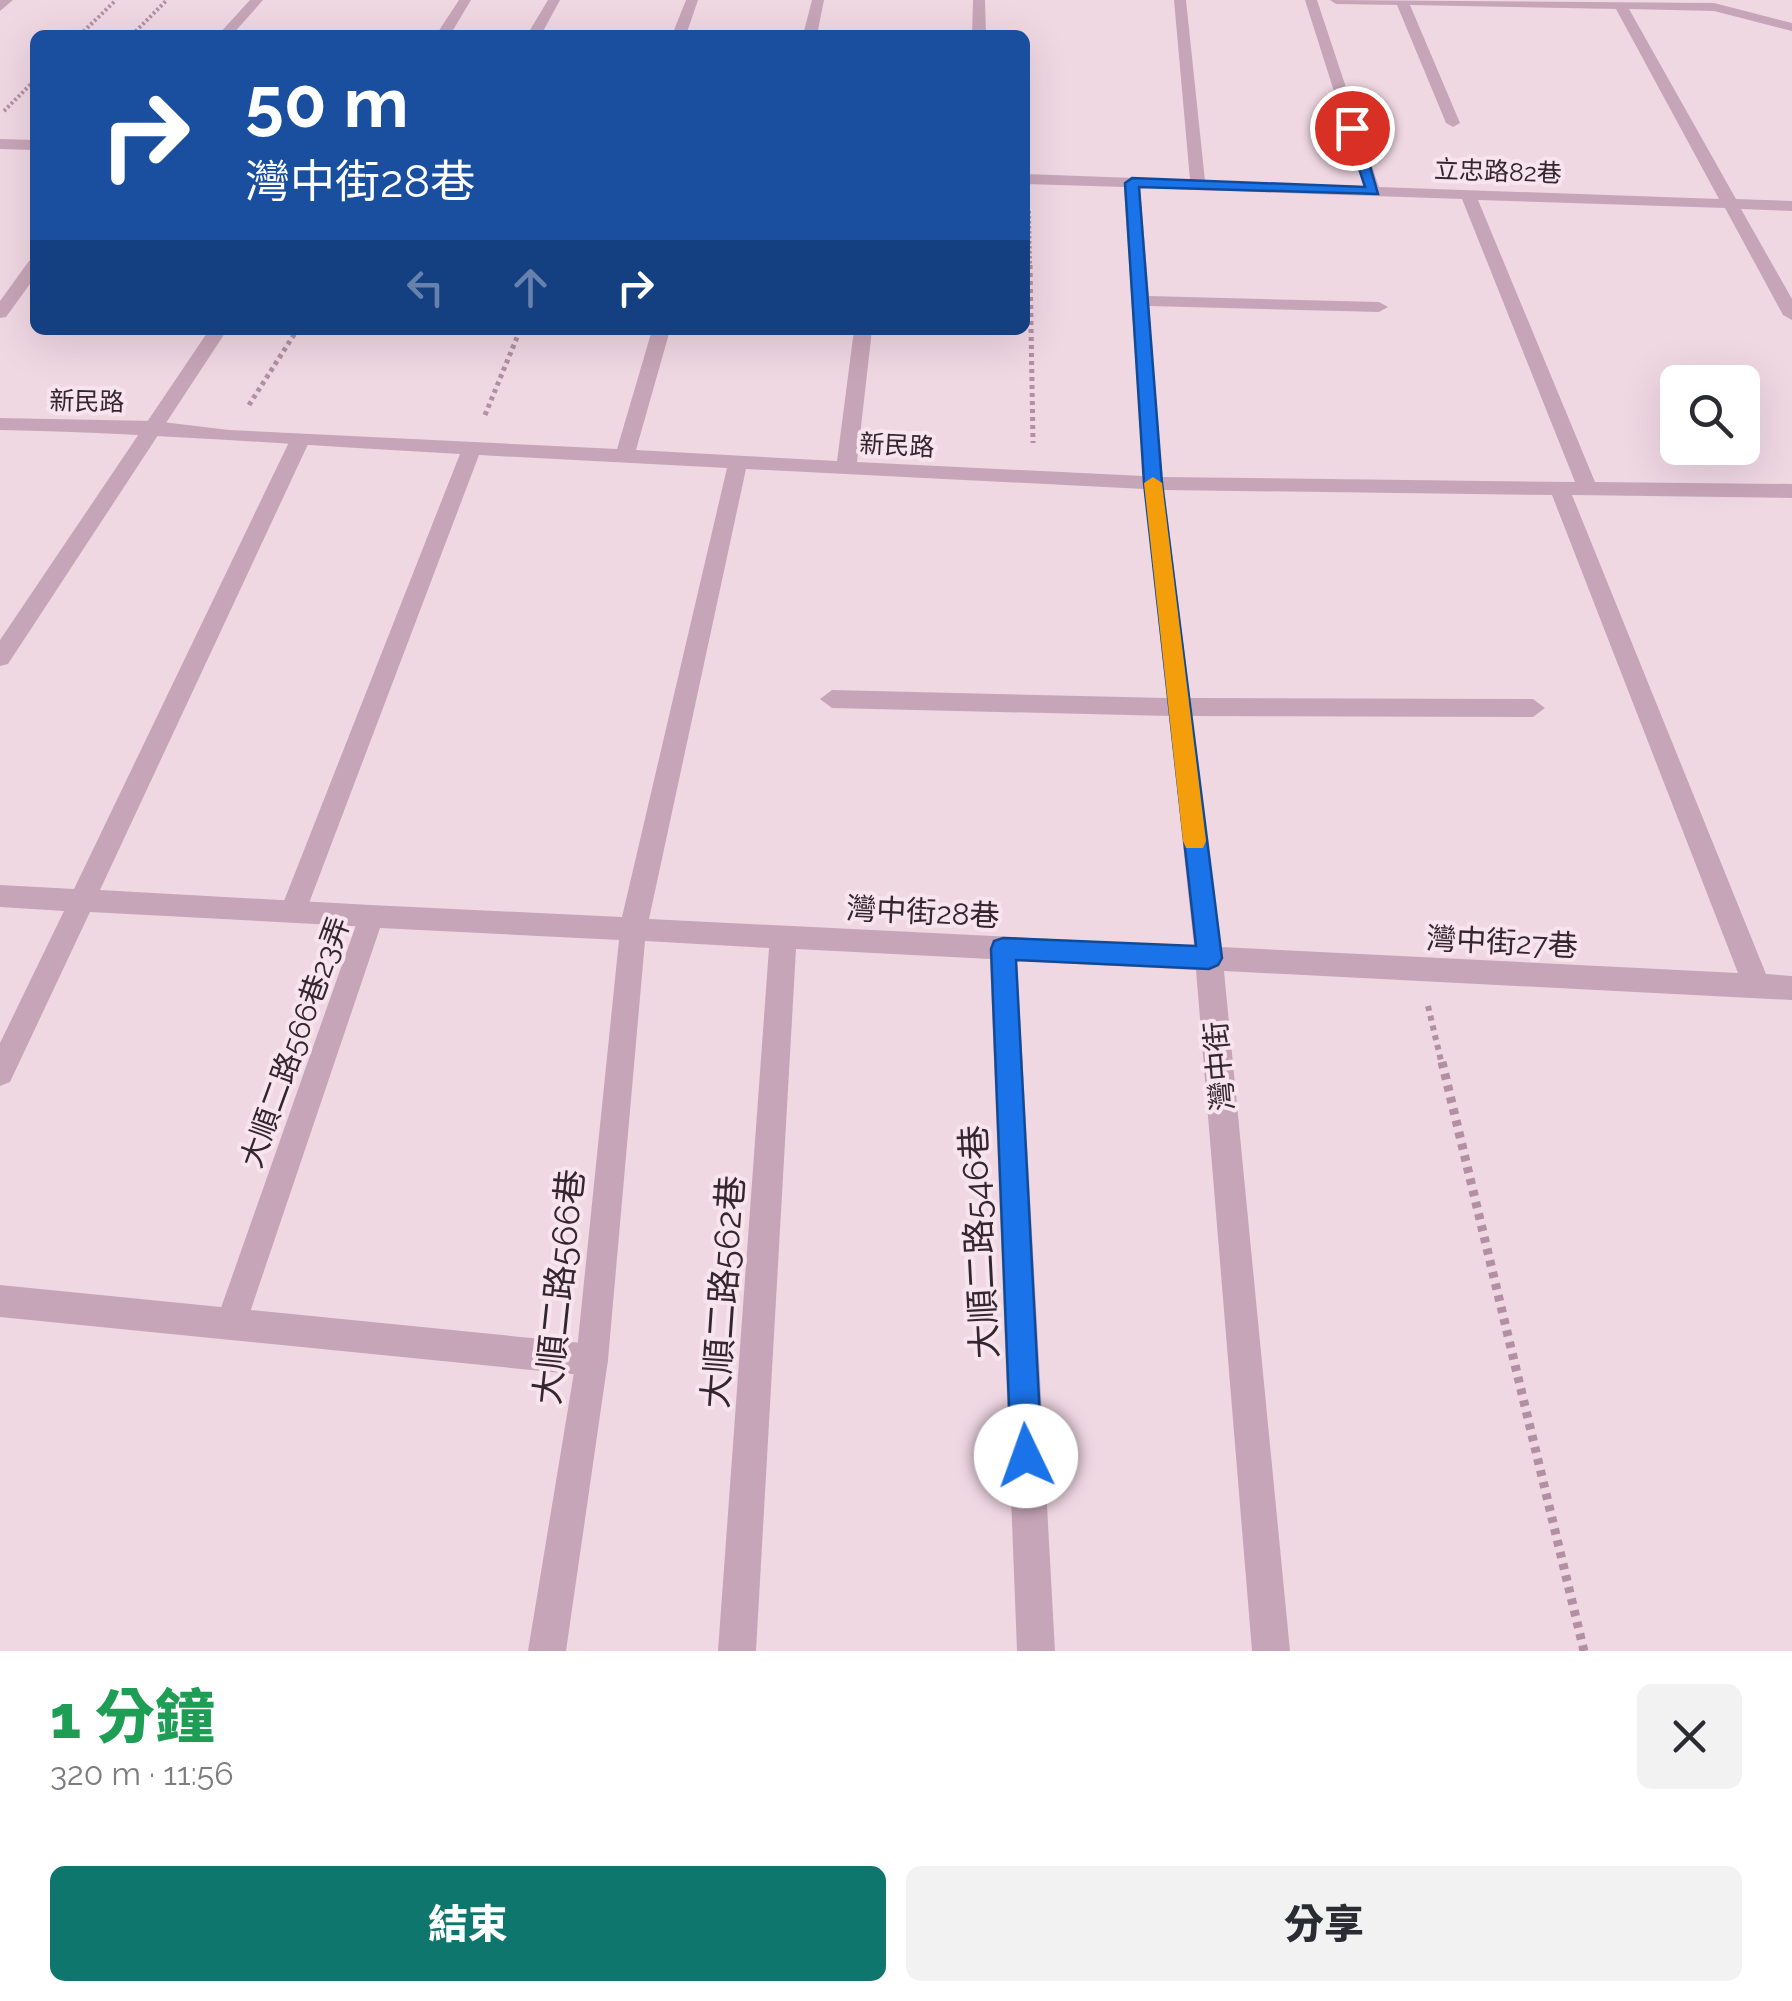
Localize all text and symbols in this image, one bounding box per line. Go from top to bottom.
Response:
text: 50 m [245,61,409,143]
icon: right [80,70,210,200]
pin [1310,86,1395,171]
icon: arrive [1325,101,1380,156]
street label: 立忠路82巷 [1434,154,1562,188]
text: 灣中街28巷 [245,155,475,208]
icon: left [398,260,453,315]
icon: ahead [503,260,558,315]
icon: right [608,260,663,315]
map controls [1660,365,1760,465]
button: search [1660,365,1760,465]
street label: 新民路 [49,385,125,417]
street label: 新民路 [859,428,935,462]
street label: 灣中街28巷 [845,891,1001,933]
street label: 大順二路566巷23弄 [233,912,357,1172]
street label: 灣中街27巷 [1425,921,1579,963]
street label: 灣中街 [1198,1020,1240,1112]
street label: 大順二路546巷 [952,1124,1006,1360]
street label: 大順二路566巷 [526,1167,592,1407]
street label: 大順二路562巷 [694,1174,752,1410]
position arrow [974,1404,1078,1508]
text: 1 分鐘 [50,1682,215,1752]
button: close [1637,1684,1742,1789]
text: 320 m · 11:56 [50,1755,233,1792]
button: 結束 [50,1866,886,1981]
button: 分享 [906,1866,1742,1981]

